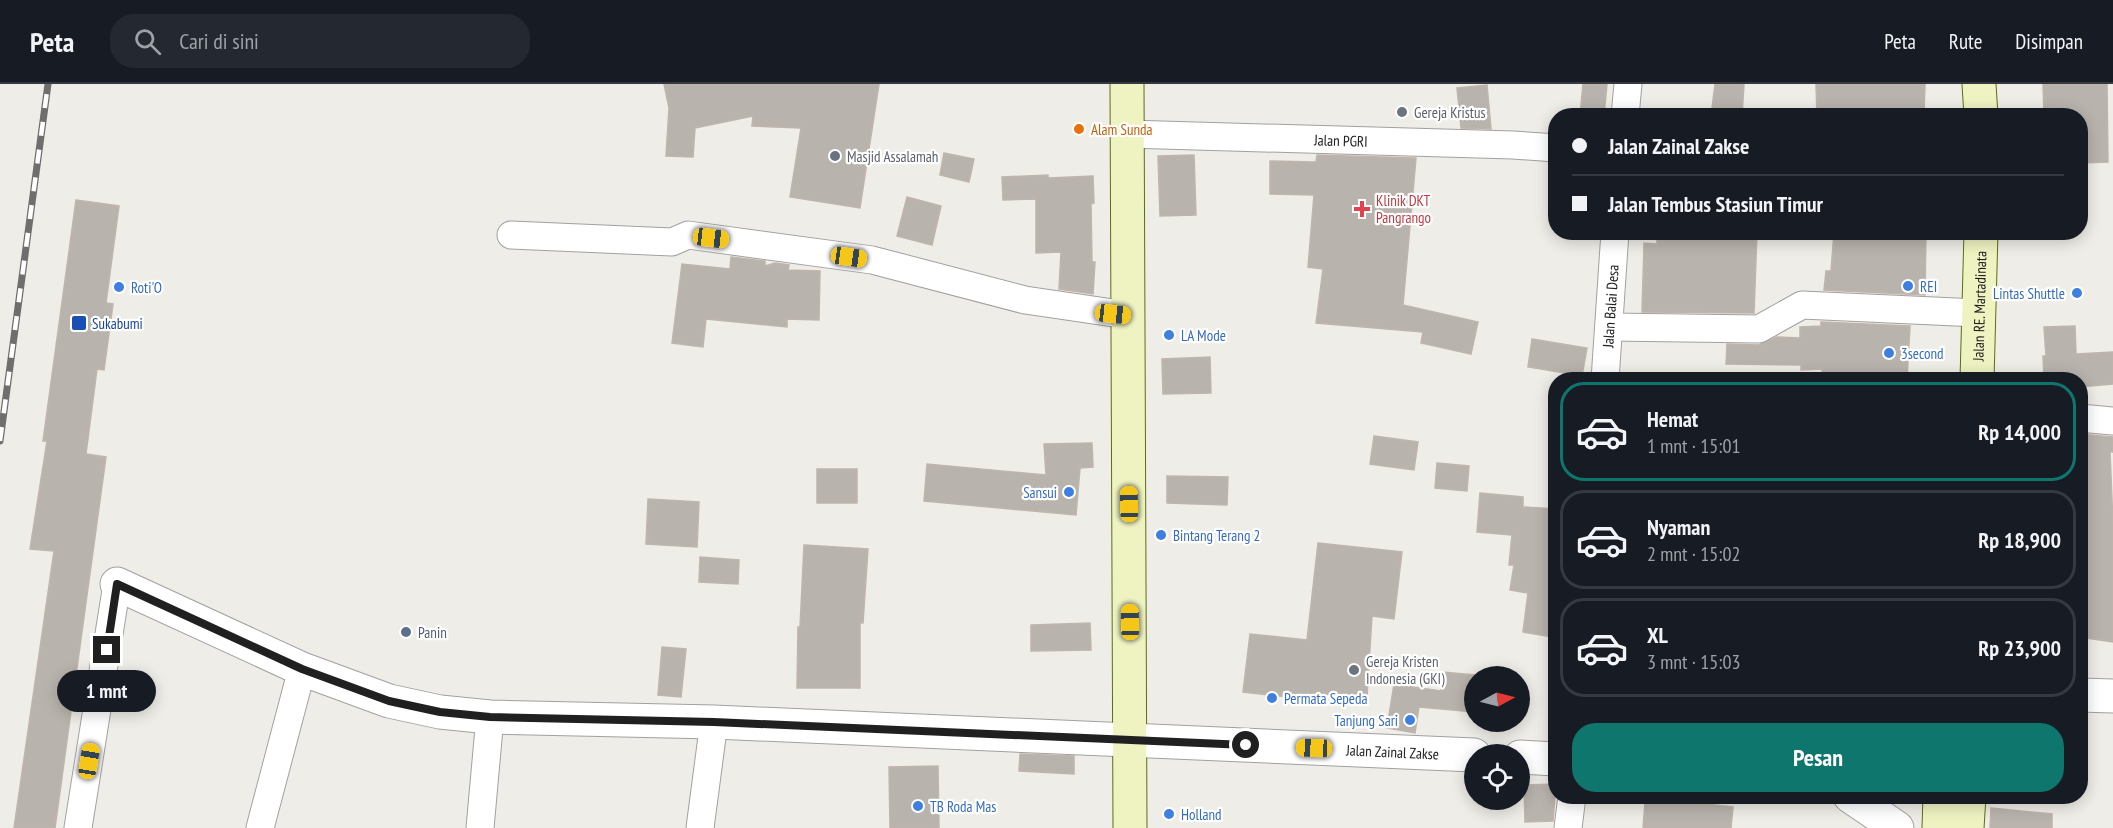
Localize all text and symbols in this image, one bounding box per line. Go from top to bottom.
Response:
search box [110,14,530,68]
text: Peta [30,23,74,60]
icon: search [131,25,164,58]
text: Cari di sini [179,27,259,55]
text: Peta [1884,28,1916,55]
text: Rute [1949,28,1982,55]
text: Disimpan [2015,28,2083,55]
place label: Gereja Kristus [1414,103,1486,122]
marker: Gereja Kristus [1395,105,1409,119]
place label: Alam Sunda [1091,120,1153,139]
marker: Alam Sunda [1072,122,1086,136]
street label: Jalan PGRI [1313,130,1368,150]
text: Jalan Zainal Zakse [1608,132,1749,160]
place label: Masjid Assalamah [847,147,938,166]
marker: Masjid Assalamah [828,149,842,163]
text: Jalan Tembus Stasiun Timur [1608,190,1823,218]
place label: Klinik DKT Pangrango [1376,191,1431,227]
marker: Klinik DKT Pangrango [1353,200,1371,218]
car [692,227,730,249]
car [830,246,868,268]
street label: Jalan RE. Martadinata [1968,251,1990,362]
street label: Jalan Balai Desa [1598,264,1622,349]
place label: REI [1920,277,1937,296]
place label: Roti'O [131,278,162,297]
marker: REI [1901,279,1915,293]
marker: Roti'O [112,280,126,294]
place label: Lintas Shuttle [1993,284,2065,303]
marker: Lintas Shuttle [2070,286,2084,300]
car [1094,303,1132,325]
marker: Sukabumi [70,314,88,332]
place label: Sukabumi [92,314,143,333]
place label: LA Mode [1181,326,1226,345]
marker: LA Mode [1162,328,1176,342]
place label: 3second [1901,344,1944,363]
marker: 3second [1882,346,1896,360]
icon: car [1575,405,1629,459]
text: Hemat [1647,405,1698,433]
text: Rp 14,000 [1978,418,2061,446]
text: 1 mnt · 15:01 [1647,433,1740,459]
place label: Sansui [1023,483,1057,502]
marker: Sansui [1062,485,1076,499]
car [1120,486,1138,522]
icon: car [1575,513,1629,567]
text: Nyaman [1647,513,1710,541]
place label: Bintang Terang 2 [1173,526,1260,545]
text: Rp 18,900 [1978,526,2061,554]
marker: Bintang Terang 2 [1154,528,1168,542]
text: 2 mnt · 15:02 [1647,541,1740,567]
car [1121,604,1139,640]
icon: car [1575,621,1629,675]
text: XL [1647,621,1668,649]
place label: Panin [418,623,447,642]
marker: Panin [399,625,413,639]
text: Rp 23,900 [1978,634,2061,662]
route end [93,636,120,663]
text: 3 mnt · 15:03 [1647,649,1740,675]
place label: Gereja Kristen Indonesia (GKI) [1366,652,1445,688]
marker: Gereja Kristen Indonesia (GKI) [1347,663,1361,677]
north arrow [1464,666,1530,732]
map controls [1464,666,1530,810]
callout: 1 mnt [57,671,156,713]
text: 1 mnt [86,678,127,704]
place label: Permata Sepeda [1284,689,1368,708]
marker: Permata Sepeda [1265,691,1279,705]
place label: Tanjung Sari [1334,711,1398,730]
marker: Tanjung Sari [1403,713,1417,727]
button: Pesan [1572,723,2064,792]
route start [1232,731,1259,758]
car [1296,738,1332,758]
street label: Jalan Zainal Zakse [1345,740,1439,763]
car [77,742,101,780]
button: locate [1464,744,1530,810]
place label: TB Roda Mas [930,797,996,816]
marker: TB Roda Mas [911,799,925,813]
place label: Holland [1181,805,1222,824]
marker: Holland [1162,807,1176,821]

